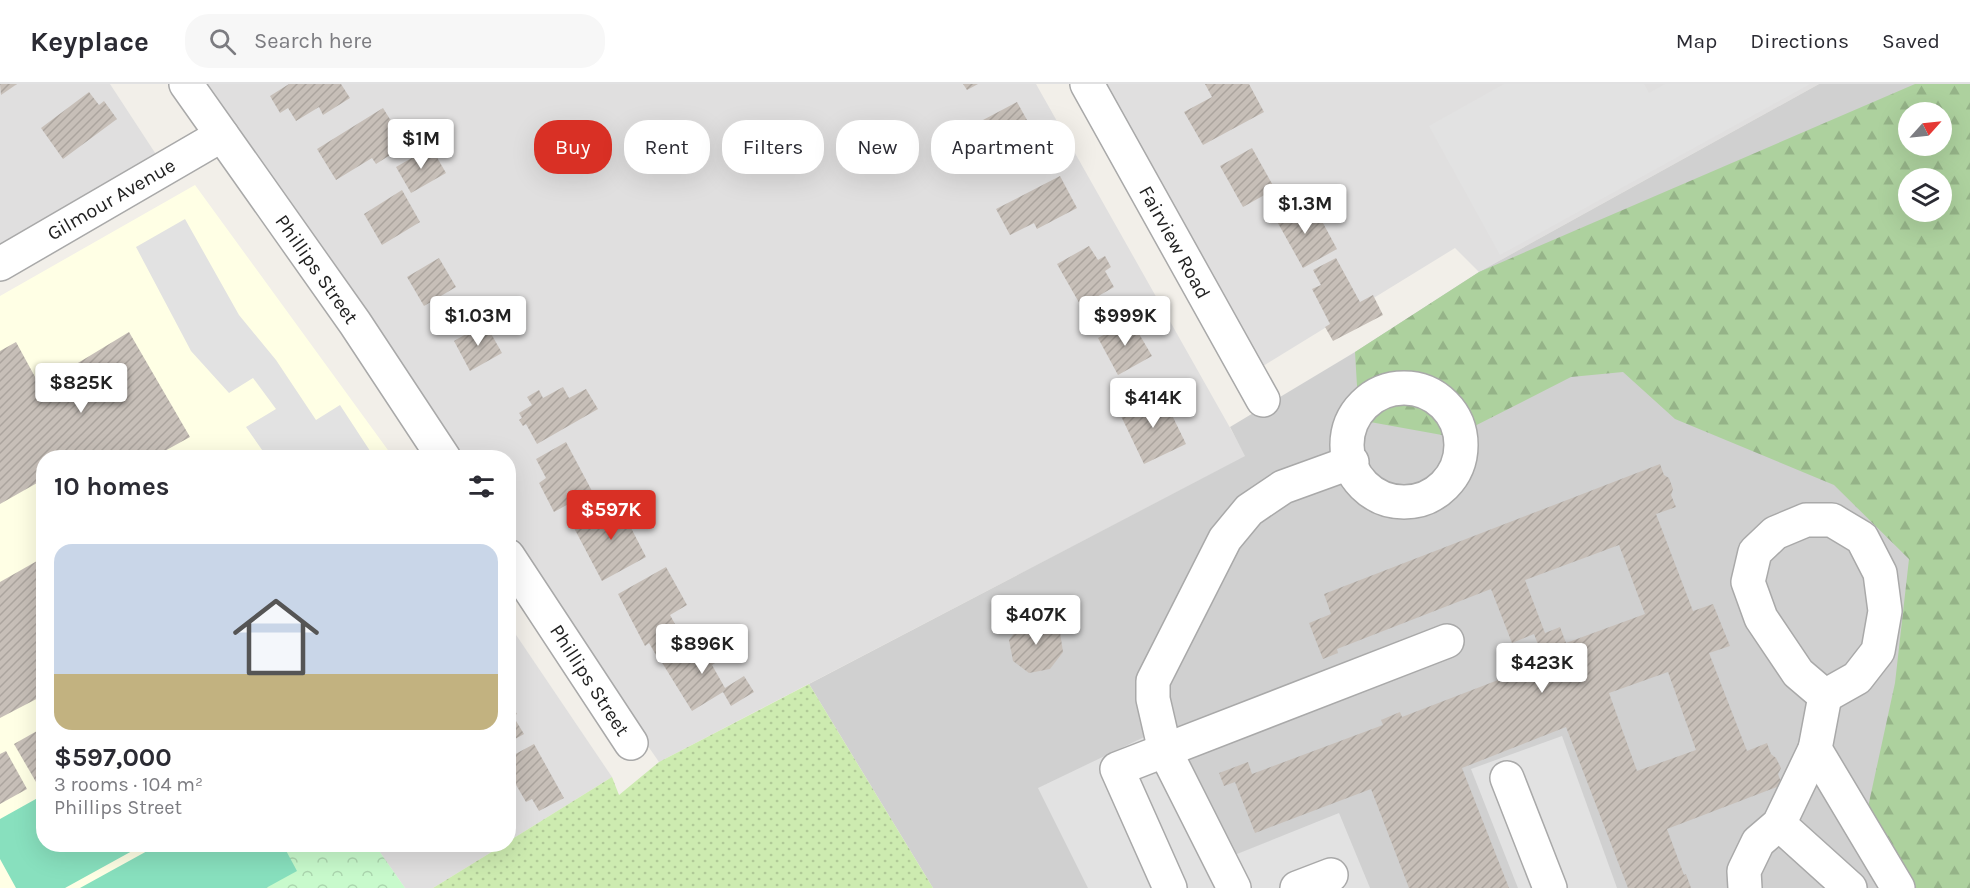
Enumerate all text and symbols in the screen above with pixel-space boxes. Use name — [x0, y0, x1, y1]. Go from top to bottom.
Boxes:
search box — [185, 14, 605, 68]
text: Keyplace — [30, 25, 149, 58]
icon: search — [206, 25, 239, 58]
text: Search here — [254, 28, 372, 54]
text: Map — [1676, 29, 1717, 53]
text: Directions — [1750, 29, 1849, 53]
text: Saved — [1882, 29, 1940, 53]
north arrow — [1898, 102, 1952, 156]
map controls — [1898, 102, 1952, 222]
pin: $1M — [392, 119, 450, 170]
chip: Buy — [534, 120, 612, 174]
chip: Rent — [624, 120, 710, 174]
chip: Filters — [722, 120, 824, 174]
chip: New — [836, 120, 919, 174]
chip: Apartment — [931, 120, 1075, 174]
text: $1M — [402, 127, 440, 150]
street label: Gilmour Avenue — [43, 153, 179, 245]
button: layers — [1898, 168, 1952, 222]
street label: Fairview Road — [1134, 182, 1215, 303]
pin: $1.3M — [1263, 184, 1347, 235]
text: $1.3M — [1277, 192, 1333, 215]
street label: Phillips Street — [270, 210, 363, 329]
pin: $1.03M — [429, 296, 527, 347]
pin: $999K — [1083, 296, 1167, 347]
text: $1.03M — [444, 304, 512, 327]
text: $999K — [1093, 304, 1157, 327]
pin: $825K — [39, 363, 123, 414]
text: $825K — [49, 371, 113, 394]
pin: $414K — [1111, 378, 1195, 429]
text: $414K — [1124, 386, 1182, 409]
icon: filters — [465, 470, 498, 503]
text: 10 homes — [54, 471, 169, 502]
pin: $597K — [569, 490, 653, 541]
text: $597K — [581, 498, 641, 521]
icon: home — [222, 583, 330, 691]
pin: $407K — [994, 595, 1078, 646]
text: $407K — [1005, 603, 1067, 626]
street label: Phillips Street — [545, 620, 634, 741]
pin: $896K — [660, 624, 744, 675]
text: $896K — [670, 632, 734, 655]
pin: $423K — [1500, 643, 1584, 694]
text: $423K — [1510, 651, 1574, 674]
text: $597,000 — [54, 742, 172, 773]
text: 3 rooms · 104 m² — [54, 773, 203, 796]
text: Phillips Street — [54, 796, 182, 819]

